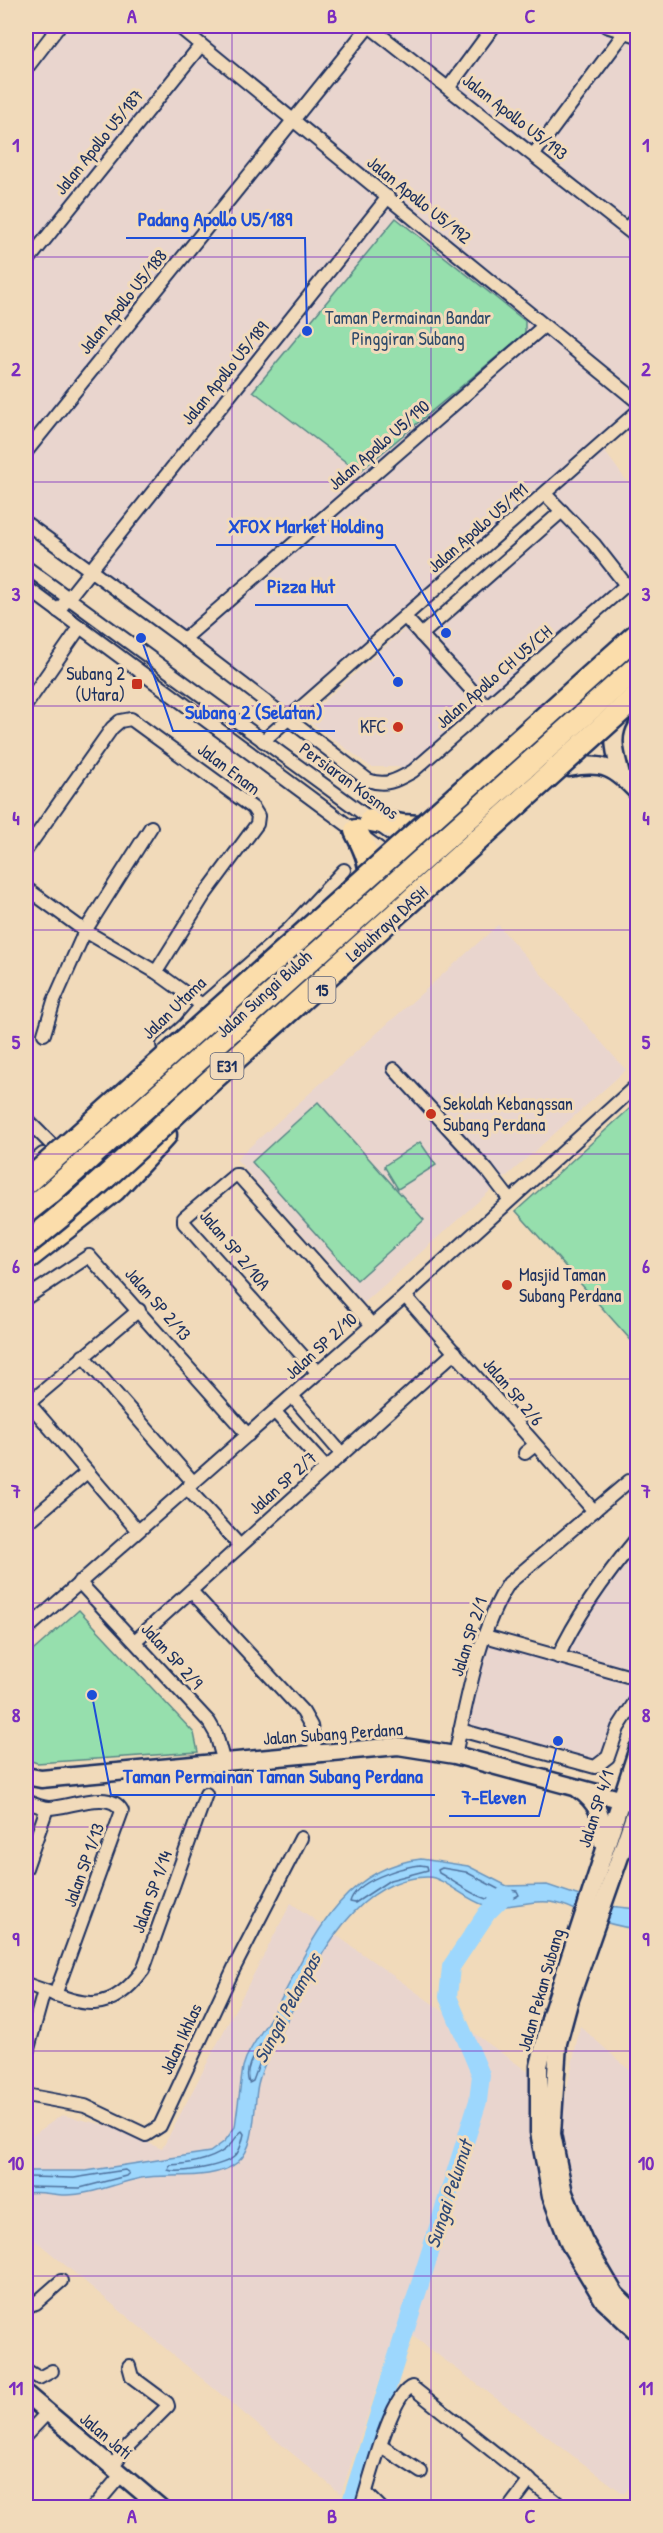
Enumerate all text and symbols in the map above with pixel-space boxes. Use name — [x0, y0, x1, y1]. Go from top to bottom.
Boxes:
text: A — [127, 2, 137, 29]
text: B — [327, 2, 337, 29]
text: C — [525, 2, 536, 29]
street label: Jalan Apollo U5/193 — [458, 68, 573, 166]
street label: Jalan Apollo U5/187 — [48, 84, 149, 200]
text: 1 — [12, 131, 20, 158]
text: 1 — [642, 131, 650, 158]
street label: Jalan Apollo U5/192 — [362, 150, 477, 250]
callout: Padang Apollo U5/189 — [126, 200, 305, 238]
text: Padang Apollo U5/189 — [138, 205, 293, 233]
street label: Jalan Apollo U5/188 — [73, 244, 173, 359]
park label: Taman Permainan Bandar Pinggiran Subang — [325, 305, 491, 351]
street label: Jalan Apollo U5/189 — [175, 315, 274, 430]
text: 2 — [11, 355, 21, 382]
text: 2 — [641, 355, 651, 382]
street label: Jalan Apollo U5/190 — [323, 394, 435, 496]
street label: Jalan Apollo U5/191 — [422, 477, 533, 578]
callout: XFOX Market Holding — [216, 507, 395, 545]
text: XFOX Market Holding — [228, 512, 384, 540]
callout: Pizza Hut — [255, 567, 347, 605]
text: Pizza Hut — [267, 572, 336, 599]
text: 3 — [12, 580, 21, 607]
text: 3 — [642, 580, 651, 607]
street label: Jalan Apollo CH U5/CH — [430, 619, 557, 734]
place label: Subang 2 (Utara) — [66, 661, 126, 707]
marker: Subang 2 (Utara) — [130, 677, 144, 691]
callout: Subang 2 (Selatan) — [173, 693, 335, 731]
text: Subang 2 (Selatan) — [185, 698, 323, 726]
place label: KFC — [360, 714, 386, 739]
marker: KFC — [391, 720, 405, 734]
street label: Persiaran Kosmos — [295, 736, 404, 825]
street label: Jalan Enam — [193, 737, 266, 801]
text: 4 — [12, 804, 20, 831]
text: 4 — [642, 804, 650, 831]
street label: Lebuhraya DASH — [340, 880, 433, 967]
street label: Jalan Sungai Buloh — [210, 944, 317, 1043]
street label: Jalan Utama — [136, 971, 211, 1045]
road number: 15 — [308, 977, 336, 1003]
text: 5 — [12, 1028, 21, 1055]
text: 5 — [642, 1028, 651, 1055]
road number: E31 — [210, 1053, 244, 1079]
place label: Sekolah Kebangssan Subang Perdana — [443, 1091, 573, 1137]
marker: Sekolah Kebangssan Subang Perdana — [424, 1107, 438, 1121]
street label: Jalan SP 2/10A — [194, 1204, 277, 1296]
text: 6 — [12, 1252, 20, 1279]
text: 6 — [642, 1252, 650, 1279]
street label: Jalan SP 2/13 — [120, 1262, 197, 1346]
place label: Masjid Taman Subang Perdana — [519, 1262, 621, 1308]
marker: Masjid Taman Subang Perdana — [500, 1278, 514, 1292]
street label: Jalan SP 2/10 — [279, 1306, 362, 1385]
street label: Jalan SP 2/6 — [477, 1352, 549, 1431]
street label: Jalan SP 2/7 — [243, 1445, 322, 1520]
text: 7 — [10, 1477, 21, 1504]
text: 7 — [640, 1477, 651, 1504]
street label: Jalan SP 2/1 — [444, 1594, 493, 1679]
street label: Jalan SP 2/9 — [136, 1617, 209, 1695]
text: 8 — [12, 1701, 21, 1728]
text: 8 — [642, 1701, 651, 1728]
street label: Jalan Subang Perdana — [262, 1716, 404, 1751]
callout: Taman Permainan Taman Subang Perdana — [111, 1757, 435, 1795]
text: Taman Permainan Taman Subang Perdana — [122, 1762, 423, 1790]
street label: Jalan SP 4/1 — [571, 1767, 620, 1851]
callout: 7-Eleven — [449, 1778, 539, 1816]
text: 7-Eleven — [460, 1783, 527, 1810]
street label: Jalan SP 1/13 — [57, 1819, 110, 1910]
street label: Jalan SP 1/14 — [125, 1847, 178, 1937]
text: 9 — [12, 1925, 20, 1952]
text: 9 — [642, 1925, 650, 1952]
street label: Jalan Pekan Subang — [511, 1926, 570, 2054]
water label: Sungai Pelampas — [246, 1946, 329, 2068]
street label: Jalan Ikhlas — [153, 1999, 208, 2078]
water label: Sungai Pelumut — [418, 2134, 480, 2251]
text: 10 — [8, 2149, 24, 2176]
text: 10 — [638, 2149, 654, 2176]
text: 11 — [9, 2374, 23, 2401]
text: 11 — [639, 2374, 653, 2401]
street label: Jalan Jati — [75, 2406, 138, 2465]
text: A — [127, 2502, 137, 2529]
text: B — [327, 2502, 337, 2529]
text: C — [525, 2502, 536, 2529]

